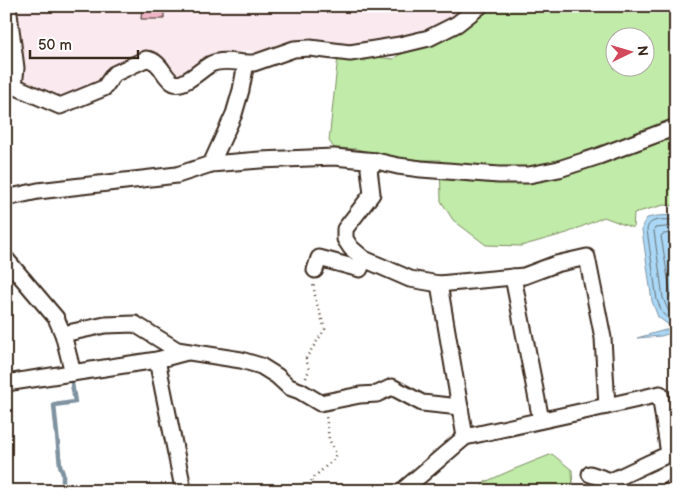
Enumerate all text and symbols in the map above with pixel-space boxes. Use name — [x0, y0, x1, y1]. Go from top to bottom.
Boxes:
scale bar — [30, 28, 138, 60]
north arrow — [604, 28, 654, 78]
text: 50 m — [38, 36, 72, 55]
text: N — [634, 45, 651, 57]

